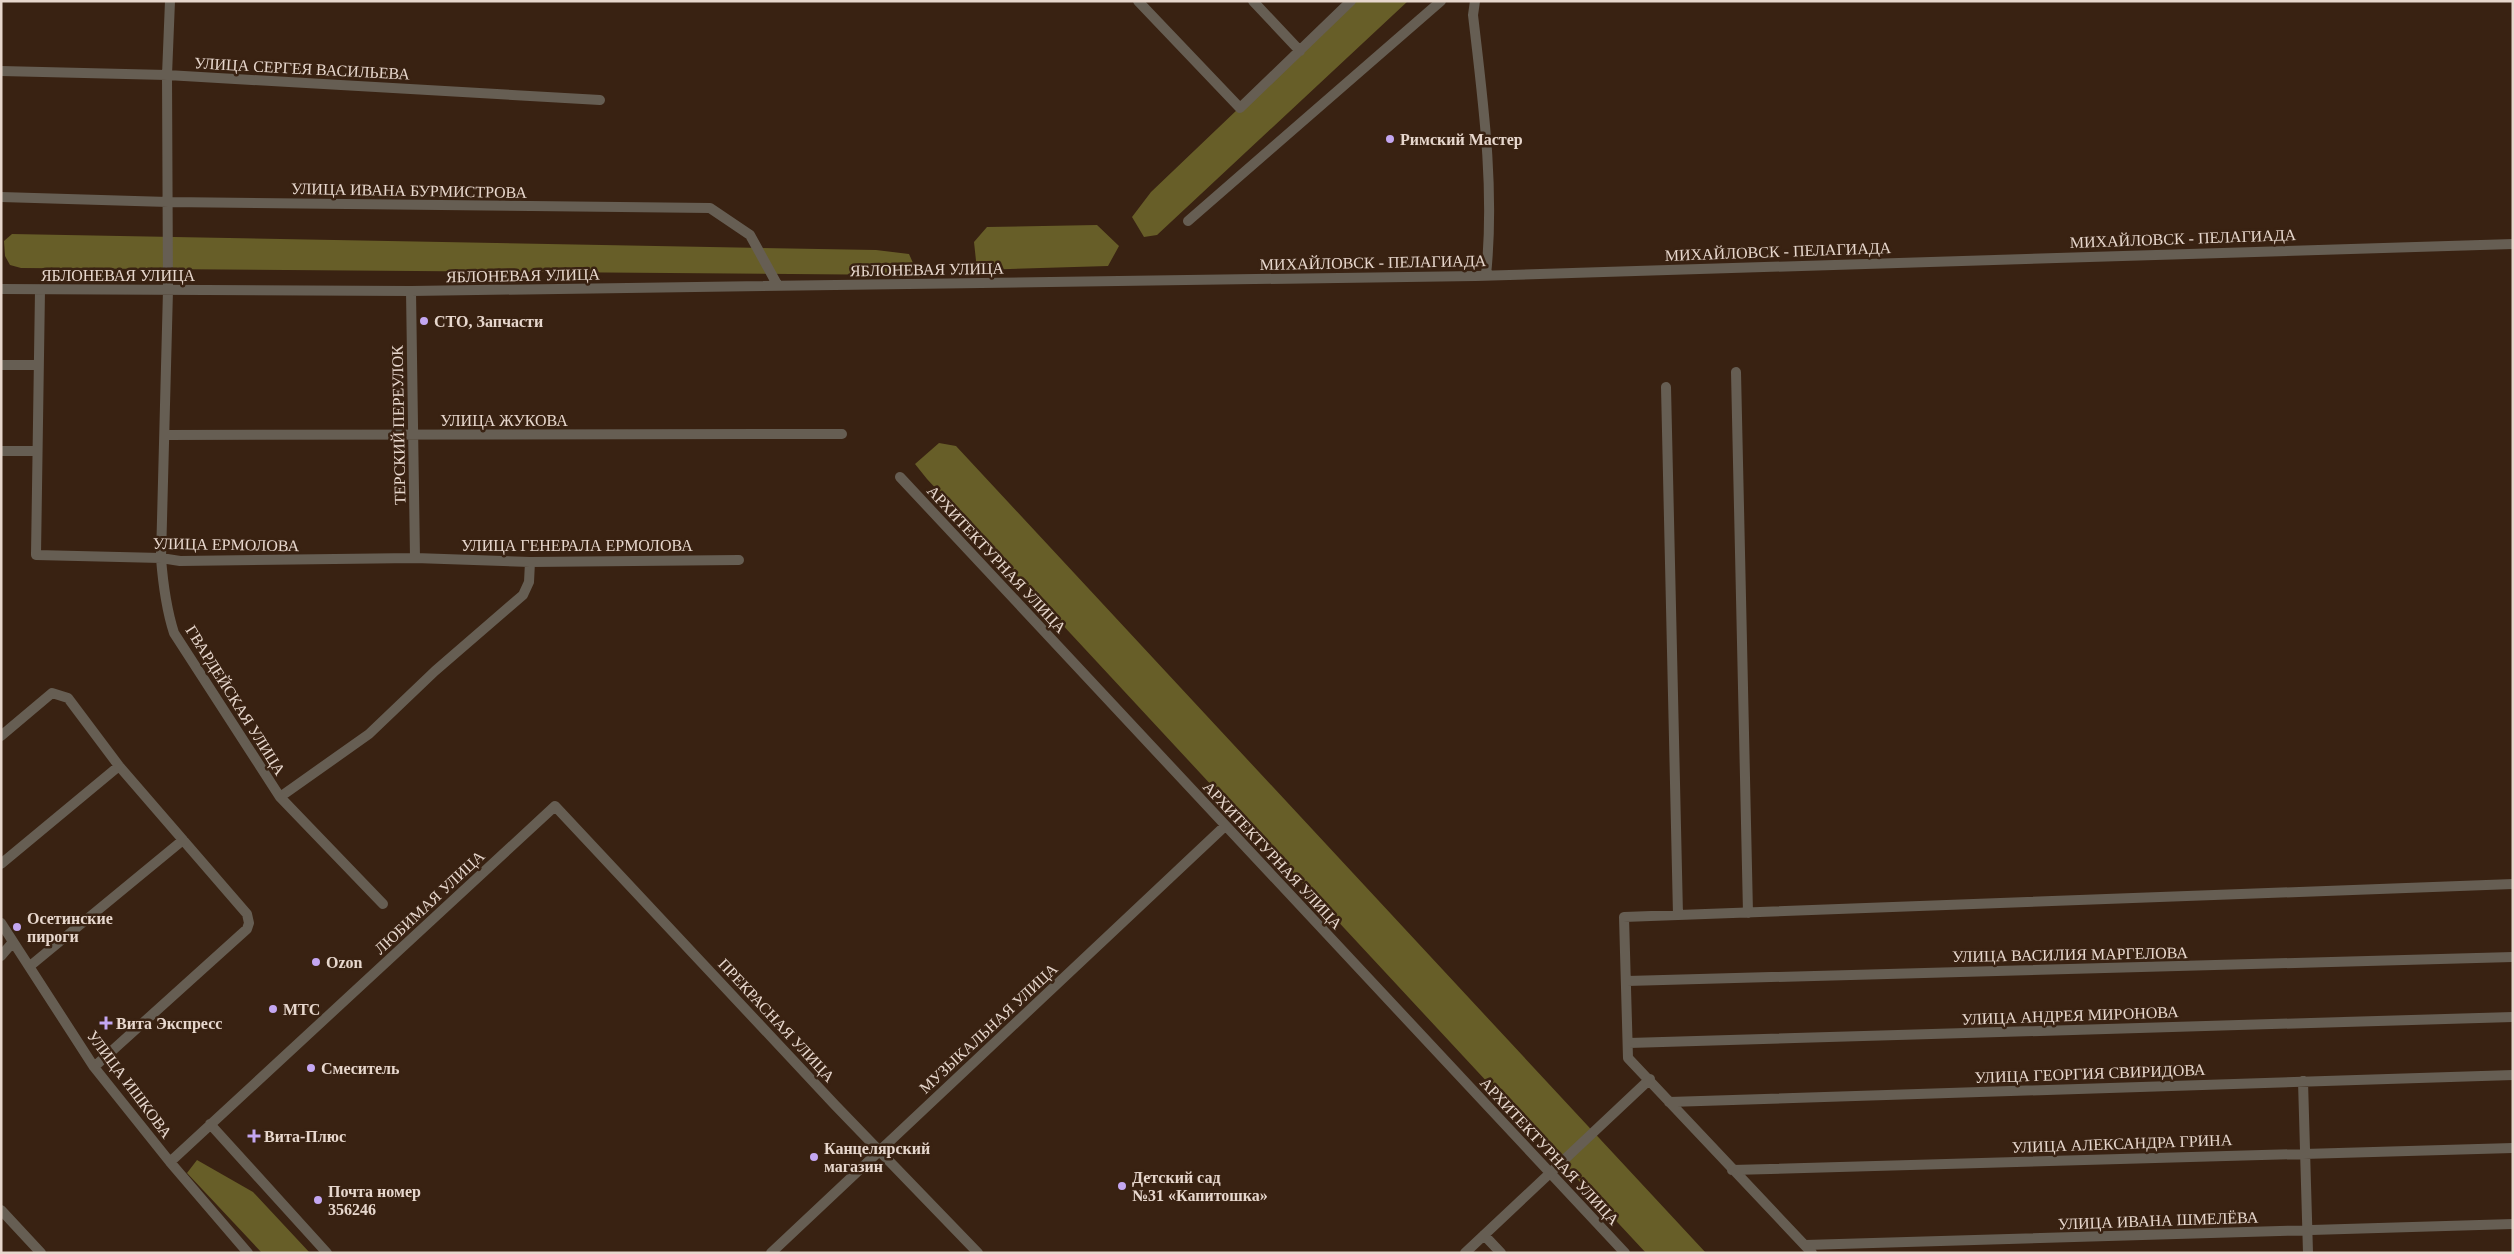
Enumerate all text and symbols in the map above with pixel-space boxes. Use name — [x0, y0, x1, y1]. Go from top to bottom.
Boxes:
street label: УЛИЦА СЕРГЕЯ ВАСИЛЬЕВА — [194, 54, 411, 84]
place label: Римский Мастер — [1400, 131, 1523, 149]
marker: Римский Мастер — [1384, 133, 1396, 145]
street label: УЛИЦА ИВАНА БУРМИСТРОВА — [291, 180, 527, 202]
street label: МИХАЙЛОВСК - ПЕЛАГИАДА — [2069, 225, 2297, 252]
street label: МИХАЙЛОВСК - ПЕЛАГИАДА — [1664, 238, 1892, 265]
street label: МИХАЙЛОВСК - ПЕЛАГИАДА — [1260, 251, 1487, 274]
street label: ЯБЛОНЕВАЯ УЛИЦА — [850, 260, 1005, 280]
street label: ЯБЛОНЕВАЯ УЛИЦА — [446, 266, 601, 286]
street label: ЯБЛОНЕВАЯ УЛИЦА — [41, 267, 196, 285]
place label: СТО, Запчасти — [434, 313, 543, 330]
marker: СТО, Запчасти — [418, 315, 430, 327]
street label: ТЕРСКИЙ ПЕРЕУЛОК — [388, 345, 408, 505]
street label: УЛИЦА ЖУКОВА — [440, 412, 568, 430]
street label: АРХИТЕКТУРНАЯ УЛИЦА — [923, 482, 1070, 638]
street label: УЛИЦА ЕРМОЛОВА — [153, 535, 300, 555]
street label: УЛИЦА ГЕНЕРАЛА ЕРМОЛОВА — [461, 537, 693, 555]
street label: ГВАРДЕЙСКАЯ УЛИЦА — [182, 622, 290, 779]
street label: АРХИТЕКТУРНАЯ УЛИЦА — [1199, 778, 1346, 934]
street label: ЛЮБИМАЯ УЛИЦА — [371, 847, 489, 958]
place label: Осетинские пироги — [27, 910, 113, 946]
marker: Осетинские пироги — [11, 921, 23, 933]
street label: УЛИЦА ВАСИЛИЯ МАРГЕЛОВА — [1952, 944, 2189, 966]
place label: Ozon — [326, 954, 363, 971]
street label: ПРЕКРАСНАЯ УЛИЦА — [714, 955, 838, 1086]
marker: Ozon — [310, 956, 322, 968]
street label: МУЗЫКАЛЬНАЯ УЛИЦА — [916, 960, 1062, 1098]
place label: МТС — [283, 1001, 320, 1018]
marker: МТС — [267, 1003, 279, 1015]
street label: УЛИЦА АНДРЕЯ МИРОНОВА — [1961, 1003, 2179, 1029]
place label: Вита Экспресс — [116, 1015, 222, 1033]
marker: Вита Экспресс — [100, 1017, 112, 1029]
street label: УЛИЦА ИШКОВА — [83, 1027, 176, 1142]
place label: Смеситель — [321, 1060, 400, 1077]
street label: УЛИЦА ГЕОРГИЯ СВИРИДОВА — [1974, 1061, 2206, 1087]
marker: Смеситель — [305, 1062, 317, 1074]
street label: АРХИТЕКТУРНАЯ УЛИЦА — [1476, 1074, 1623, 1230]
place label: Вита-Плюс — [264, 1128, 346, 1145]
marker: Вита-Плюс — [248, 1130, 260, 1142]
street label: УЛИЦА АЛЕКСАНДРА ГРИНА — [2011, 1131, 2233, 1157]
place label: Канцелярский магазин — [824, 1140, 930, 1175]
marker: Канцелярский магазин — [808, 1151, 820, 1163]
place label: Детский сад №31 «Капитошка» — [1132, 1169, 1268, 1204]
marker: Детский сад №31 «Капитошка» — [1116, 1180, 1128, 1192]
place label: Почта номер 356246 — [328, 1183, 421, 1218]
marker: Почта номер 356246 — [312, 1194, 324, 1206]
street label: УЛИЦА ИВАНА ШМЕЛЁВА — [2057, 1208, 2259, 1233]

